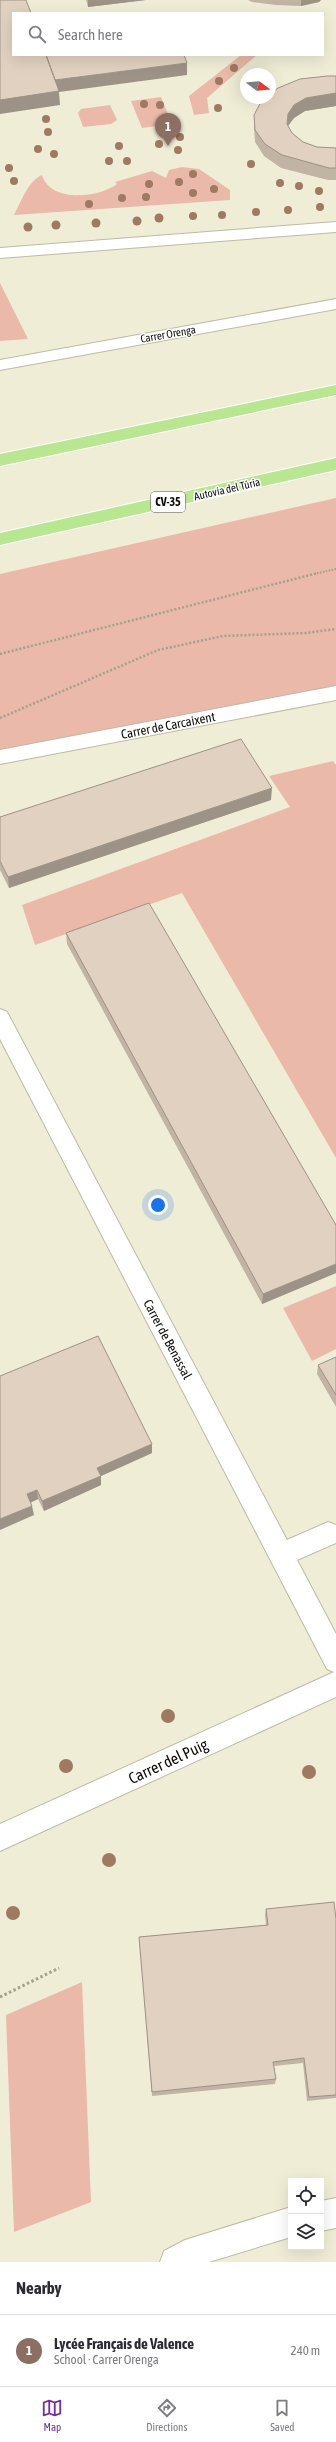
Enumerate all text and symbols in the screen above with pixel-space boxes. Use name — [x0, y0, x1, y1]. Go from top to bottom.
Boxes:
search box — [12, 12, 324, 56]
icon: search — [26, 23, 48, 45]
text: Search here — [58, 26, 123, 43]
north arrow — [240, 68, 276, 104]
pin: 1 — [155, 113, 181, 146]
street label: Carrer Orenga — [139, 323, 197, 345]
street label: Autovia del Túria — [193, 476, 261, 502]
road number: CV-35 — [151, 492, 185, 512]
street label: Carrer de Carcaixent — [120, 709, 217, 742]
your location — [148, 1195, 168, 1215]
street label: Carrer de Benassal — [140, 1297, 195, 1382]
street label: Carrer del Puig — [125, 1735, 211, 1788]
map controls — [288, 2178, 324, 2250]
button: locate — [288, 2178, 324, 2214]
button: layers — [288, 2214, 324, 2250]
text: Nearby — [16, 2278, 62, 2298]
text: Lycée Français de Valence — [54, 2335, 194, 2352]
text: 1 — [26, 2343, 32, 2358]
text: 240 m — [291, 2343, 320, 2358]
text: School · Carrer Orenga — [54, 2352, 159, 2367]
tab: Map — [41, 2397, 63, 2433]
tab: Directions — [146, 2397, 187, 2433]
tab: Saved — [270, 2397, 295, 2433]

